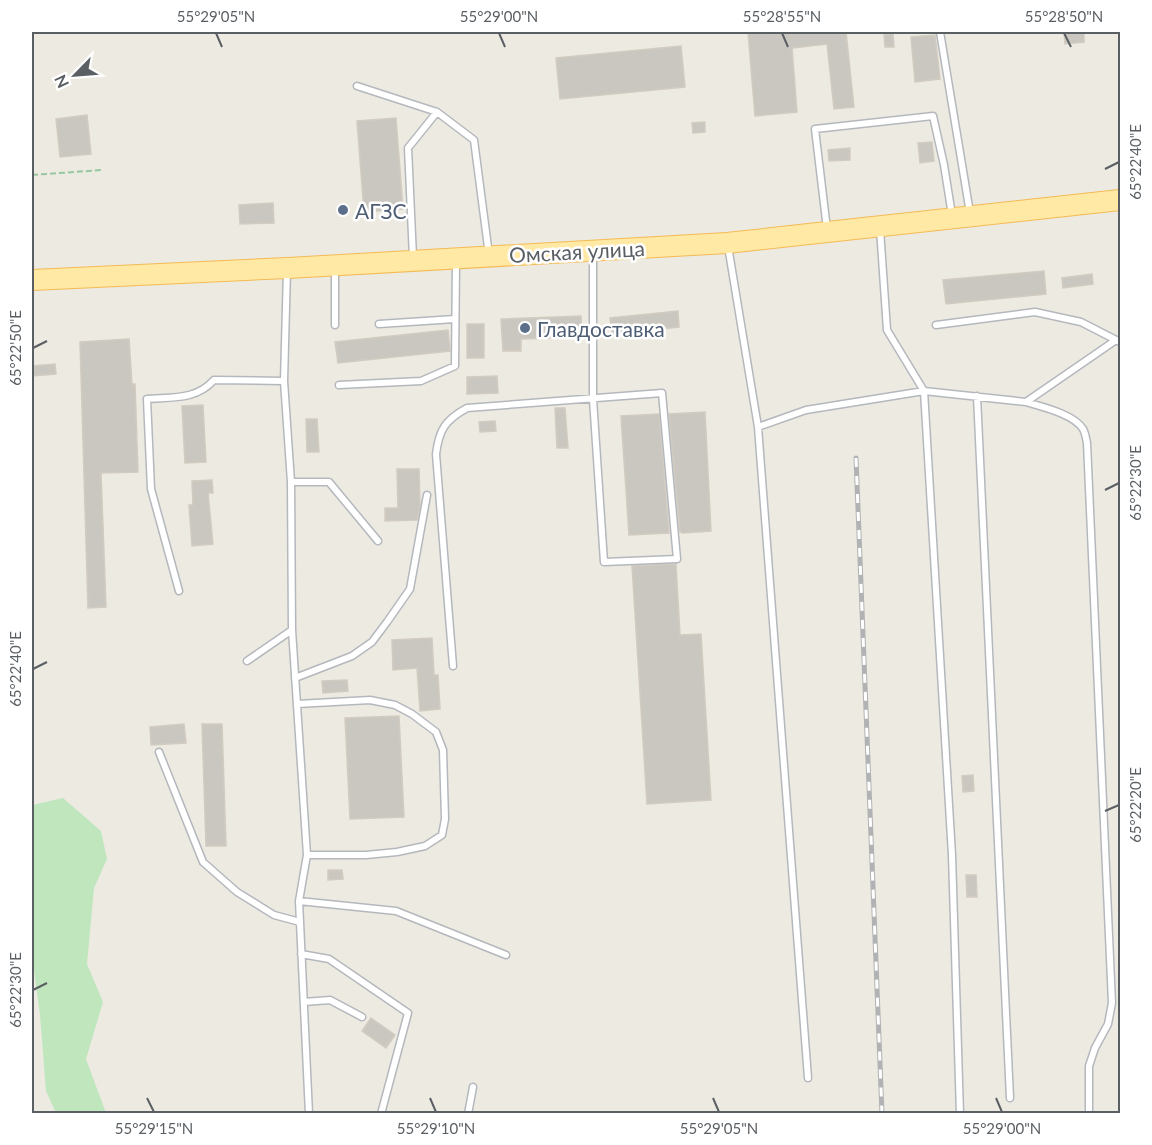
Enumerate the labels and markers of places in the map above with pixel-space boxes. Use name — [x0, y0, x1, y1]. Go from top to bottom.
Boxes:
place label: АГЗС — [355, 198, 407, 223]
marker: АГЗС — [336, 203, 350, 217]
place label: Главдоставка — [537, 316, 665, 341]
marker: Главдоставка — [518, 321, 532, 335]

